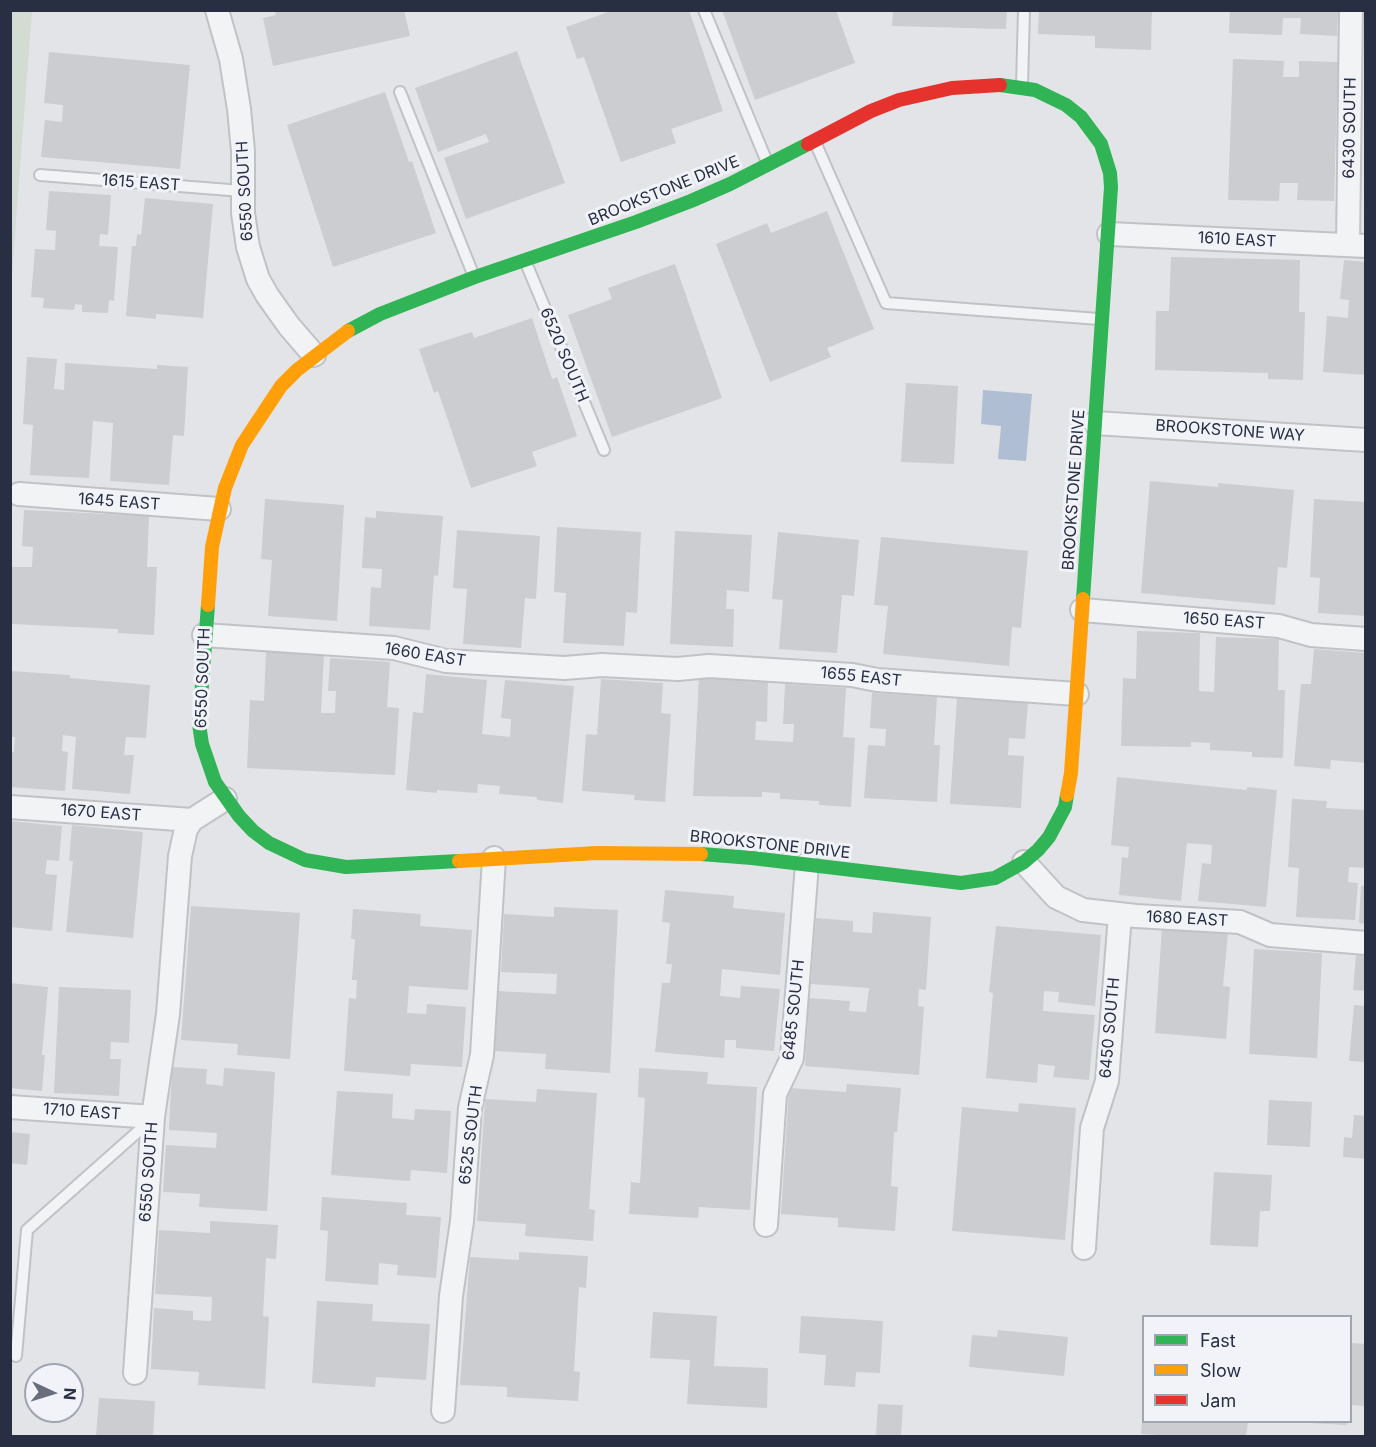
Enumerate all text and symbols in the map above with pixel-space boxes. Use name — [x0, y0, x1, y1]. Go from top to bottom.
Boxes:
street label: 6430 SOUTH — [1340, 77, 1360, 179]
street label: 6550 SOUTH — [233, 140, 257, 242]
street label: BROOKSTONE DRIVE — [586, 152, 742, 230]
street label: 1615 EAST — [101, 171, 181, 195]
street label: 1610 EAST — [1197, 228, 1277, 252]
street label: 6520 SOUTH — [536, 305, 592, 405]
street label: BROOKSTONE DRIVE — [1059, 409, 1089, 571]
street label: BROOKSTONE WAY — [1155, 416, 1305, 446]
street label: 1645 EAST — [77, 490, 161, 514]
street label: 1650 EAST — [1182, 609, 1266, 633]
street label: 6550 SOUTH — [192, 627, 214, 729]
street label: 1660 EAST — [383, 639, 467, 671]
street label: 1655 EAST — [819, 663, 903, 691]
street label: 1670 EAST — [60, 801, 142, 825]
street label: BROOKSTONE DRIVE — [689, 827, 851, 863]
street label: 1680 EAST — [1145, 907, 1229, 931]
street label: 6485 SOUTH — [779, 959, 809, 1061]
street label: 6450 SOUTH — [1096, 977, 1124, 1079]
street label: 6525 SOUTH — [455, 1084, 487, 1186]
street label: 1710 EAST — [42, 1100, 122, 1124]
street label: 6550 SOUTH — [136, 1121, 162, 1223]
legend — [1142, 1315, 1352, 1423]
text: Fast — [1200, 1330, 1236, 1351]
text: Slow — [1200, 1360, 1241, 1381]
north arrow — [24, 1363, 84, 1423]
text: N — [60, 1387, 80, 1401]
text: Jam — [1200, 1390, 1236, 1411]

